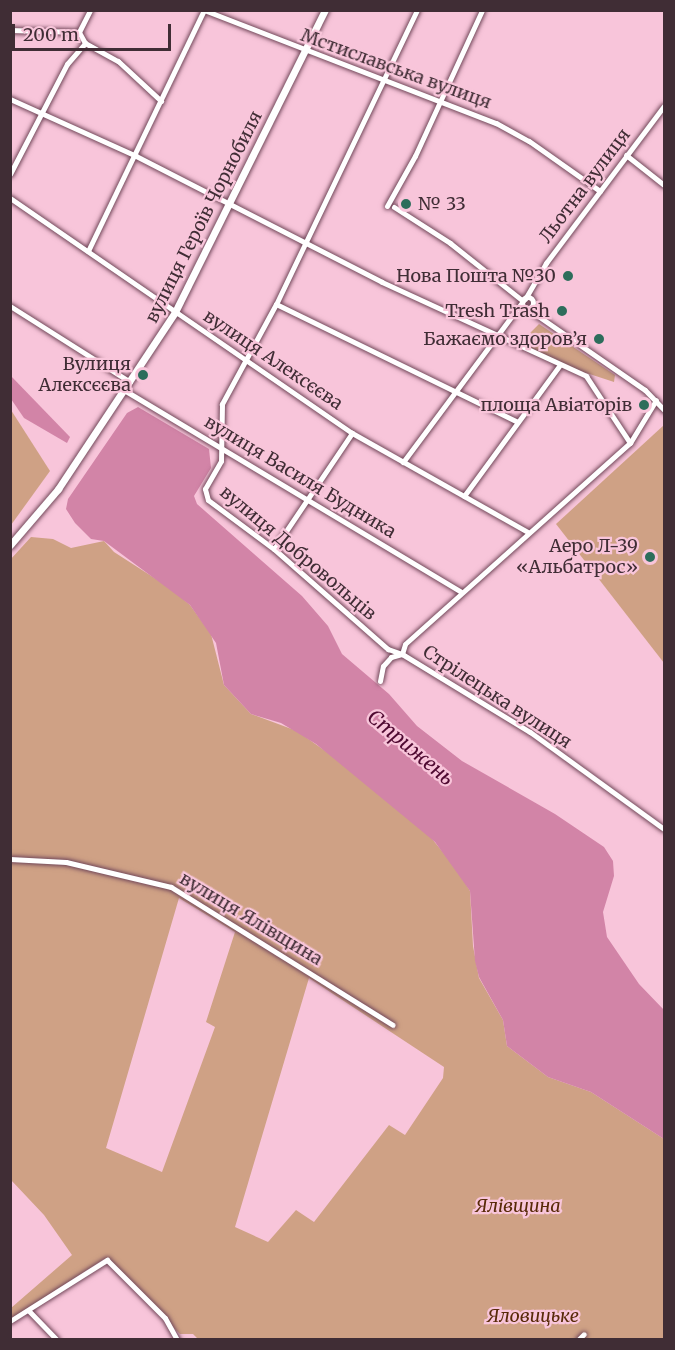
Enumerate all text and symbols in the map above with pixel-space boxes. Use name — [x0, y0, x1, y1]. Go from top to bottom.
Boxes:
scale bar — [15, 12, 174, 50]
text: 200 m — [23, 23, 79, 46]
street label: Мстиславська вулиця — [298, 24, 494, 114]
street label: вулиця Героїв Чорнобиля — [141, 107, 267, 327]
street label: Льотна вулиця — [535, 125, 635, 247]
place label: № 33 — [418, 193, 466, 215]
marker: № 33 — [399, 197, 413, 211]
place label: Нова Пошта №30 — [396, 265, 556, 287]
marker: Нова Пошта №30 — [561, 269, 575, 283]
place label: Tresh Trash — [445, 300, 550, 322]
marker: Tresh Trash — [555, 304, 569, 318]
street label: вулиця Алексєєва — [199, 305, 347, 415]
place label: Бажаємо здоров’я — [423, 328, 587, 350]
marker: Бажаємо здоров’я — [592, 332, 606, 346]
place label: Вулиця Алексєєва — [39, 354, 131, 397]
marker: Вулиця Алексєєва — [136, 368, 150, 382]
place label: площа Авіаторів — [481, 394, 632, 416]
marker: площа Авіаторів — [637, 398, 651, 412]
street label: вулиця Василя Будника — [200, 411, 400, 543]
street label: вулиця Добровольців — [216, 481, 380, 625]
place label: Аеро Л-39 «Альбатрос» — [516, 536, 638, 578]
marker: Аеро Л-39 «Альбатрос» — [643, 550, 657, 564]
street label: Стрілецька вулиця — [419, 641, 575, 753]
water label: Стрижень — [363, 704, 459, 790]
street label: вулиця Ялівщина — [176, 868, 326, 970]
park label: Ялівщина — [475, 1195, 561, 1217]
park label: Яловицьке — [487, 1305, 579, 1327]

